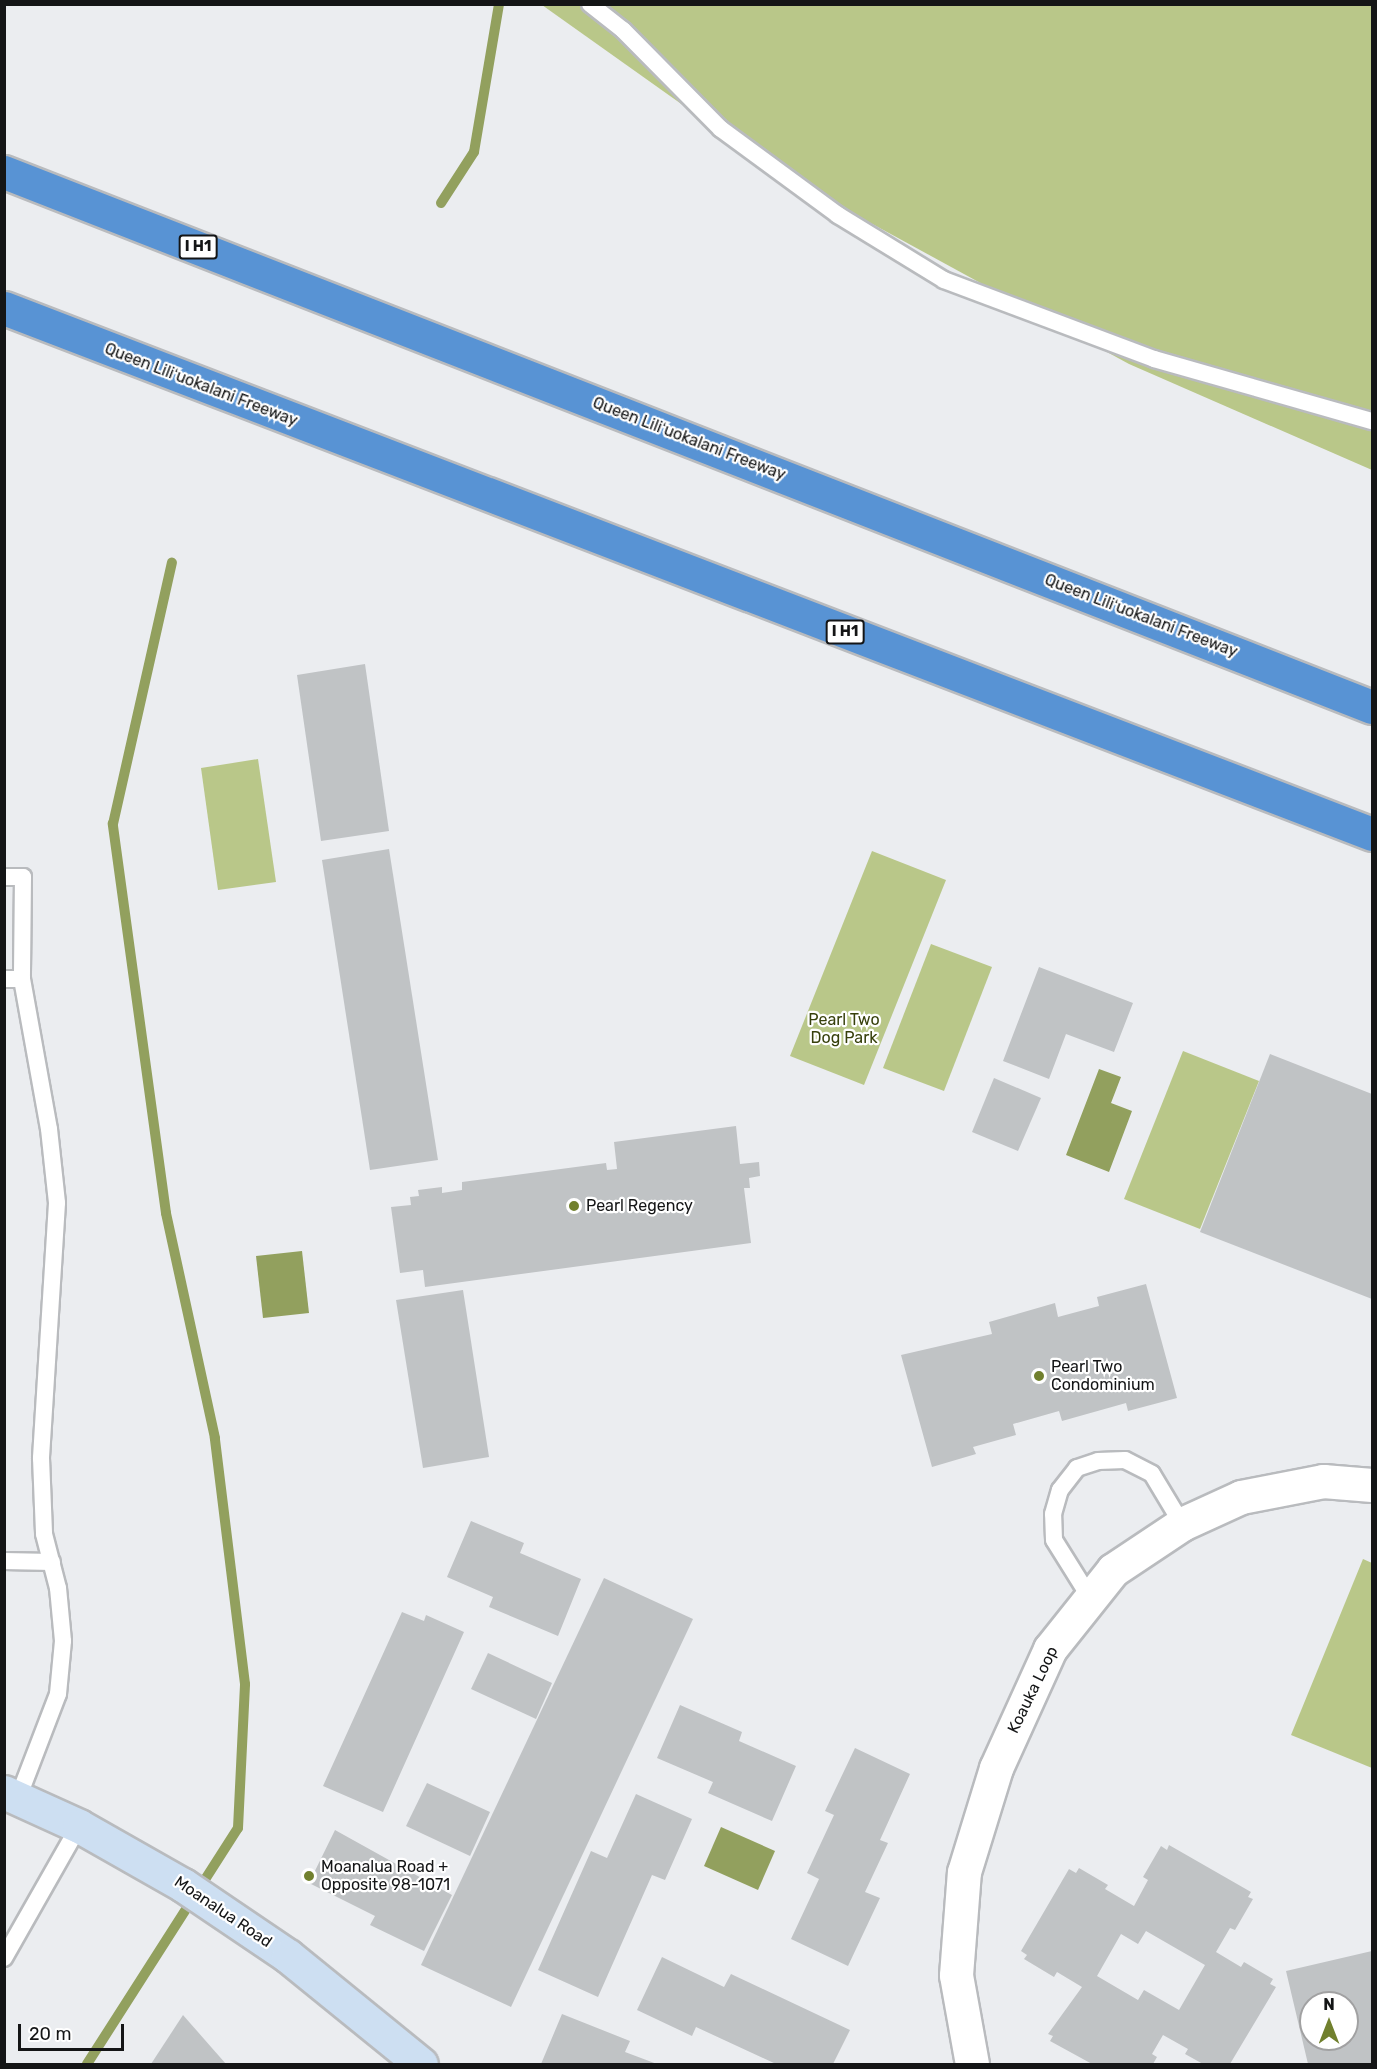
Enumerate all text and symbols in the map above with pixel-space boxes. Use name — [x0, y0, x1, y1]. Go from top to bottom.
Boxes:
road number: I H1 — [178, 235, 218, 259]
street label: Queen Liliʻuokalani Freeway — [102, 339, 300, 431]
street label: Queen Liliʻuokalani Freeway — [590, 393, 788, 485]
street label: Queen Liliʻuokalani Freeway — [1042, 570, 1240, 662]
road number: I H1 — [826, 620, 864, 644]
park label: Pearl Two Dog Park — [808, 1010, 880, 1048]
place label: Pearl Regency — [586, 1196, 693, 1216]
marker: Pearl Regency — [567, 1199, 581, 1213]
place label: Pearl Two Condominium — [1051, 1357, 1155, 1395]
marker: Pearl Two Condominium — [1032, 1369, 1046, 1383]
street label: Koauka Loop — [1004, 1643, 1062, 1737]
place label: Moanalua Road + Opposite 98-1071 — [321, 1857, 450, 1895]
marker: Moanalua Road + Opposite 98-1071 — [302, 1869, 316, 1883]
street label: Moanalua Road — [171, 1872, 275, 1952]
north arrow — [1299, 1991, 1359, 2051]
text: N — [1323, 1995, 1335, 2014]
scale bar — [21, 2012, 128, 2050]
text: 20 m — [29, 2023, 71, 2045]

